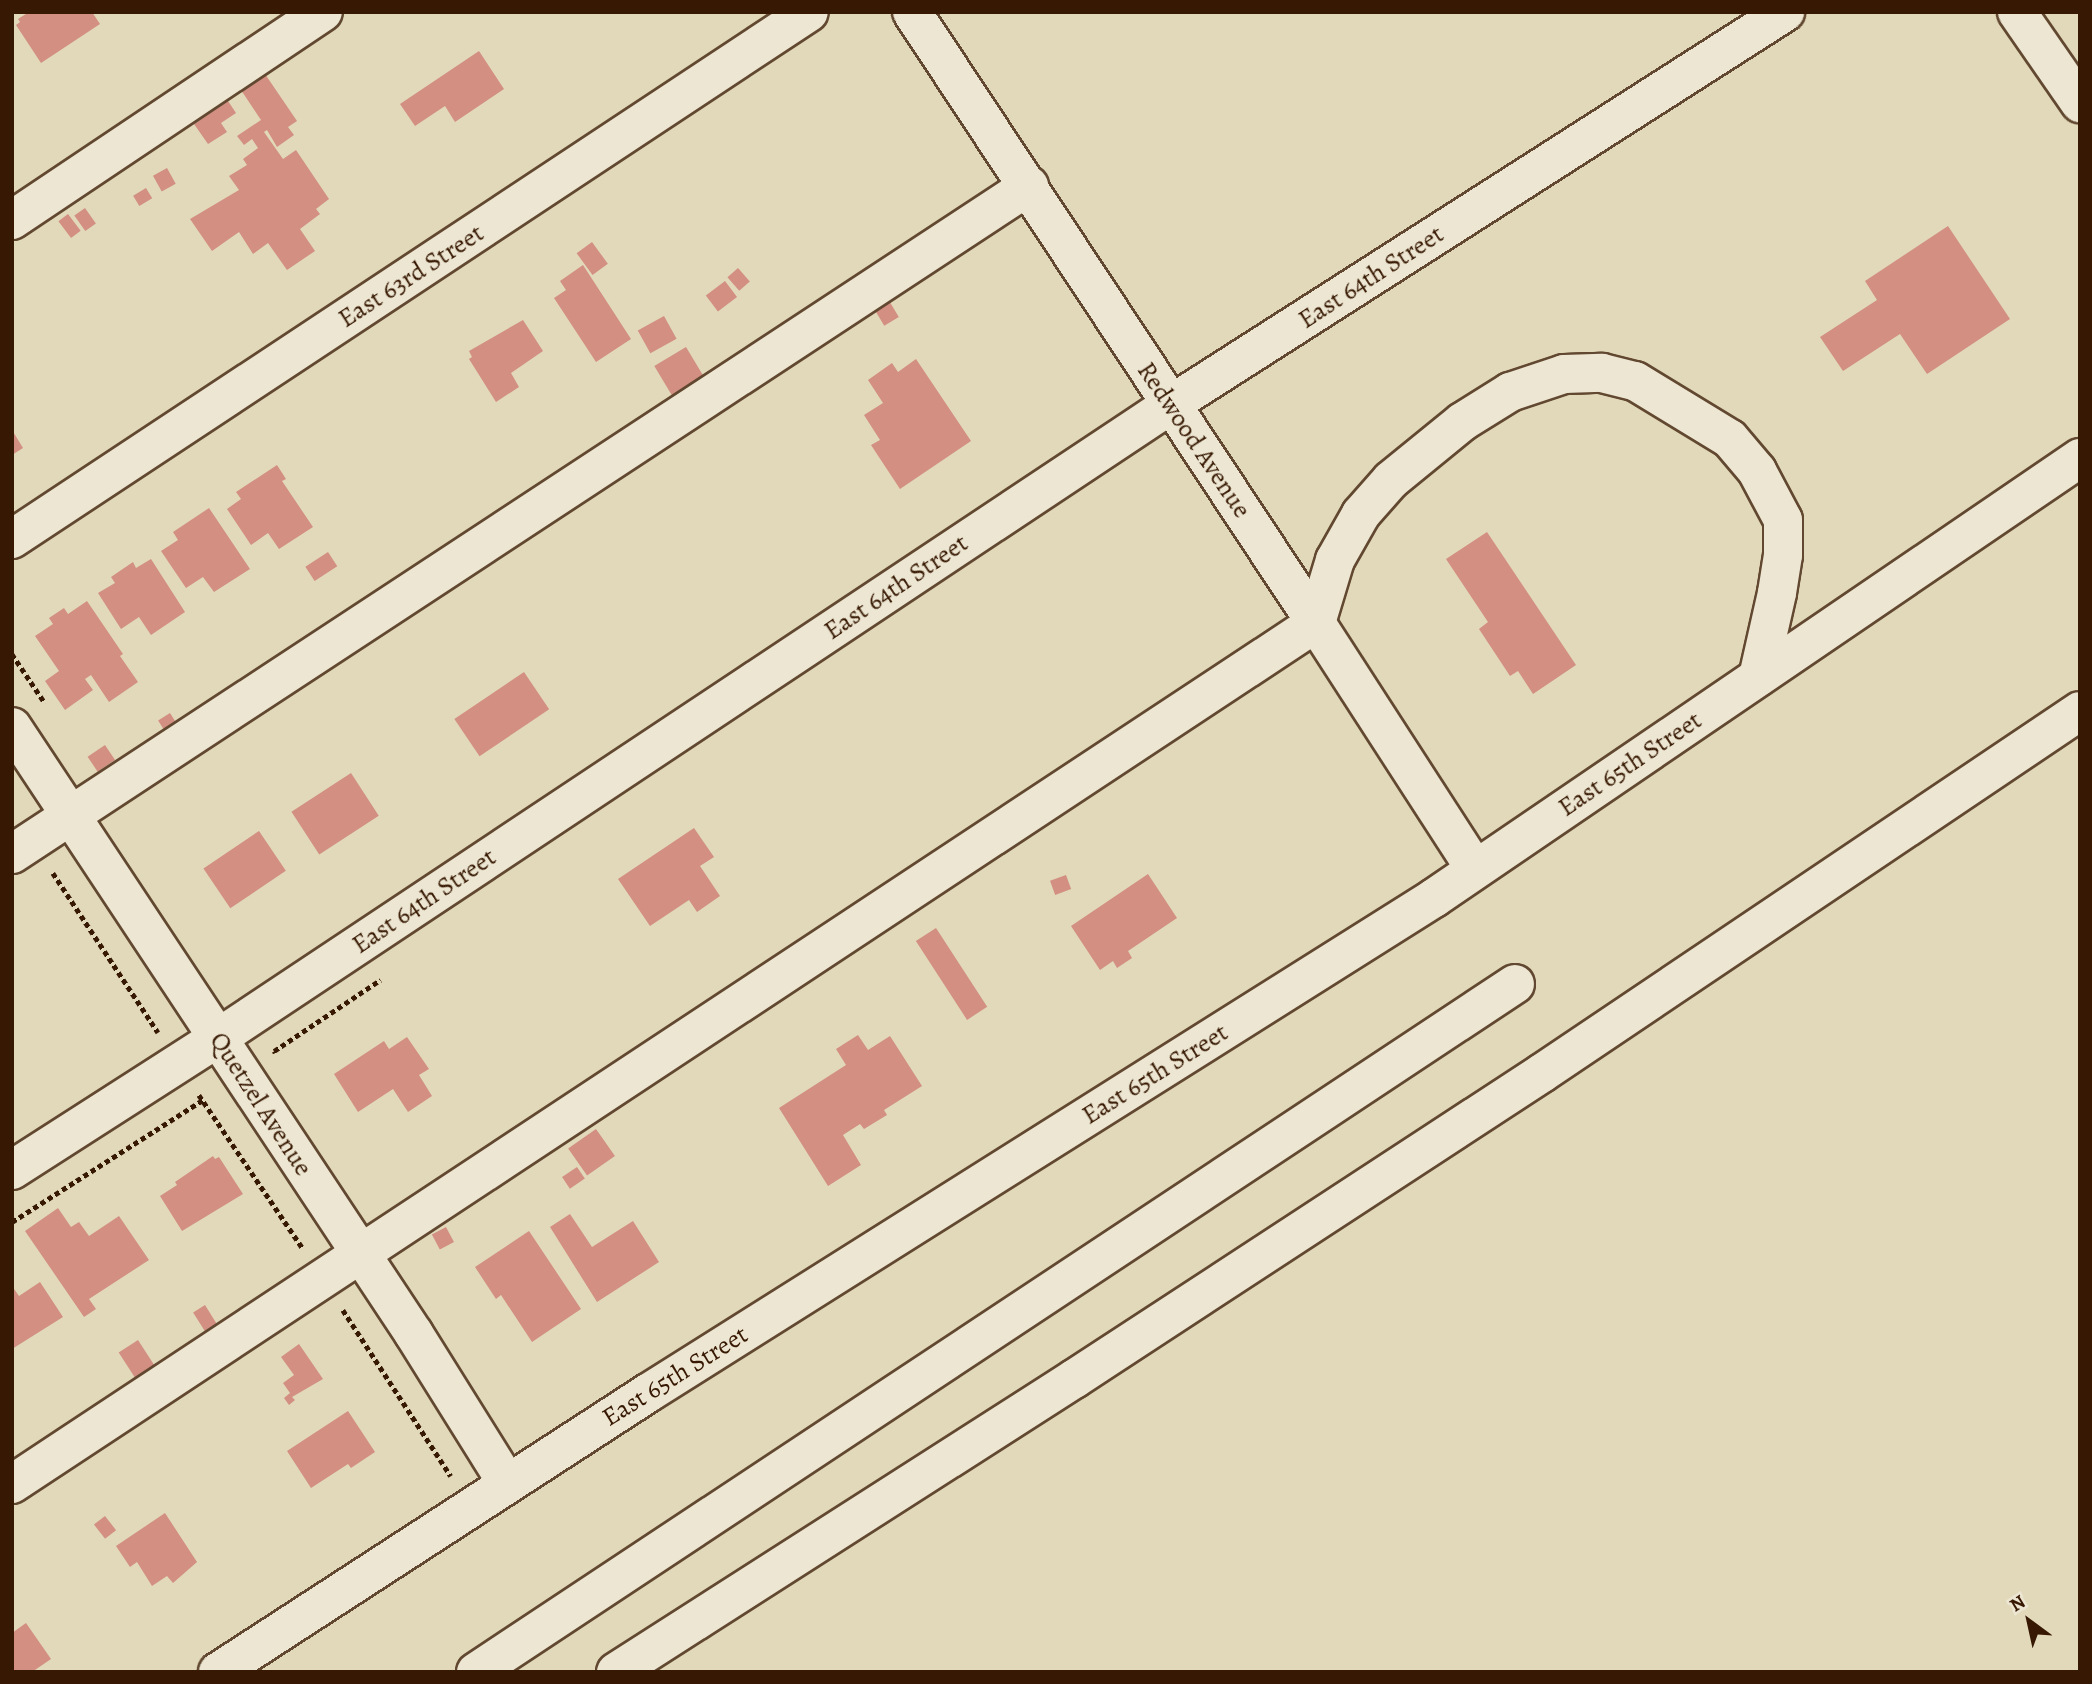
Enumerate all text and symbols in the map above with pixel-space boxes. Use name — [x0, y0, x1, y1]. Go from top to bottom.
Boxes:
street label: East 63rd Street — [333, 218, 489, 334]
street label: East 64th Street — [1293, 219, 1449, 335]
street label: Redwood Avenue — [1130, 356, 1258, 524]
street label: East 64th Street — [818, 528, 974, 646]
street label: East 65th Street — [1553, 705, 1707, 823]
street label: East 64th Street — [346, 842, 502, 960]
street label: East 65th Street — [1076, 1017, 1234, 1131]
street label: Quetzel Avenue — [203, 1026, 319, 1182]
street label: East 65th Street — [596, 1319, 754, 1433]
north arrow — [1994, 1586, 2064, 1656]
text: N — [2005, 1589, 2030, 1618]

